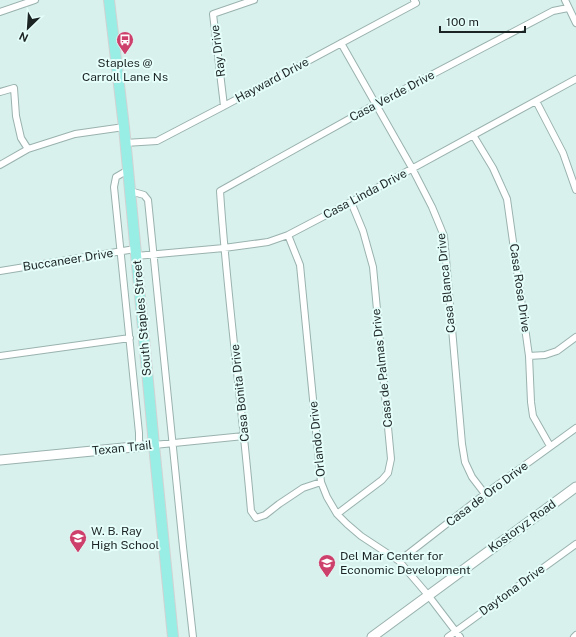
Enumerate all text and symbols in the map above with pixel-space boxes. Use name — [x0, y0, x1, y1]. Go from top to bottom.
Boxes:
north arrow — [8, 8, 48, 48]
scale bar — [440, 8, 525, 34]
text: 100 m — [446, 15, 479, 29]
street label: Ray Drive — [208, 24, 228, 78]
text: N — [17, 30, 30, 44]
bus stop icon: Staples @ Carroll Lane Ns — [115, 30, 135, 55]
street label: Hayward Drive — [233, 55, 311, 105]
place label: Staples @ Carroll Lane Ns — [82, 56, 168, 84]
street label: Casa Verde Drive — [347, 68, 437, 124]
street label: Casa Linda Drive — [321, 166, 409, 222]
street label: Casa Blanca Drive — [434, 232, 458, 334]
street label: Casa Rosa Drive — [507, 243, 533, 333]
street label: Buccaneer Drive — [22, 246, 114, 274]
street label: South Staples Street — [130, 259, 154, 377]
street label: Casa de Palmas Drive — [369, 308, 395, 428]
street label: Casa Bonita Drive — [228, 343, 252, 443]
street label: Orlando Drive — [306, 400, 328, 478]
street label: Texan Trail — [91, 438, 153, 458]
street label: Casa de Oro Drive — [443, 459, 531, 529]
street label: Kostoryz Road — [485, 497, 559, 555]
place label: W. B. Ray High School — [91, 524, 159, 552]
school or university icon: W. B. Ray High School — [68, 528, 88, 553]
place label: Del Mar Center for Economic Development — [340, 549, 471, 577]
school or university icon: Del Mar Center for Economic Development — [317, 553, 337, 578]
street label: Daytona Drive — [476, 561, 548, 618]

